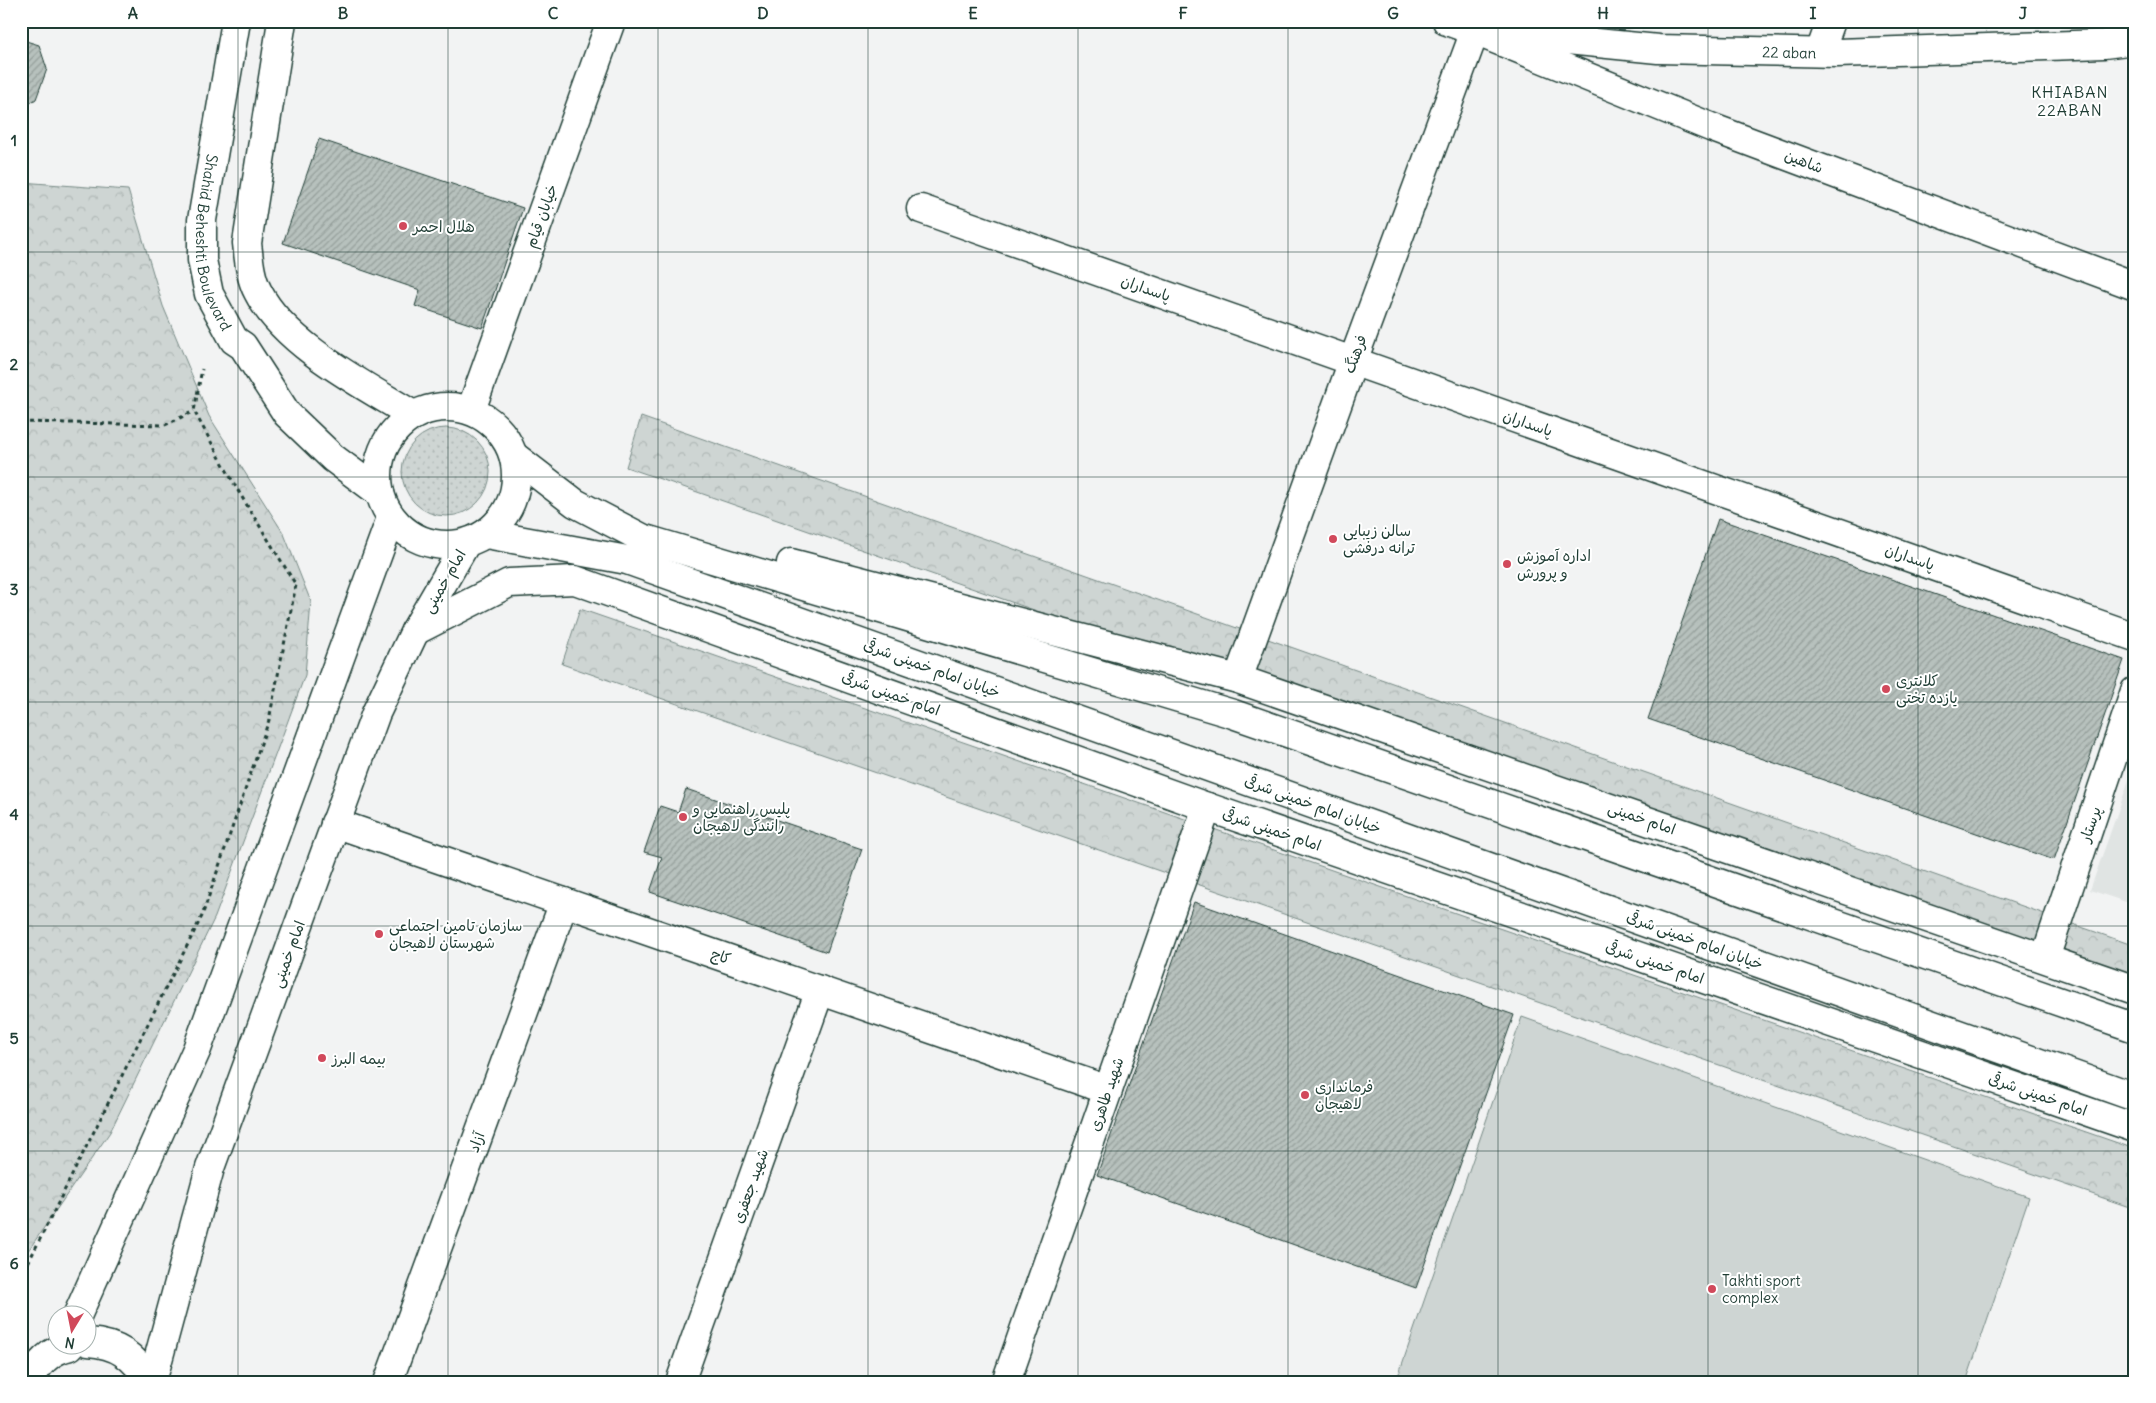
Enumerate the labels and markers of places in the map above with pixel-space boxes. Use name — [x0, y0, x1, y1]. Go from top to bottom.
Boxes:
place label: هلال احمر — [411, 217, 475, 236]
marker: هلال احمر — [397, 220, 409, 232]
place label: سالن زیبایی ترانه درفشی — [1343, 521, 1415, 558]
marker: سالن زیبایی ترانه درفشی — [1327, 533, 1339, 545]
place label: اداره آموزش و پرورش — [1517, 546, 1591, 583]
marker: اداره آموزش و پرورش — [1501, 558, 1513, 570]
place label: کلانتری یازده تختی — [1896, 671, 1958, 708]
marker: کلانتری یازده تختی — [1880, 683, 1892, 695]
place label: پلیس راهنمایی و رانندگی لاهیجان — [692, 799, 790, 836]
marker: پلیس راهنمایی و رانندگی لاهیجان — [677, 811, 689, 823]
place label: سازمان تامین اجتماعی شهرستان لاهیجان — [389, 916, 522, 952]
marker: سازمان تامین اجتماعی شهرستان لاهیجان — [373, 928, 385, 940]
place label: بیمه البرز — [331, 1049, 386, 1068]
marker: بیمه البرز — [316, 1052, 328, 1064]
place label: فرمانداری لاهیجان — [1315, 1077, 1373, 1113]
marker: فرمانداری لاهیجان — [1299, 1089, 1311, 1101]
place label: Takhti sport complex — [1722, 1271, 1801, 1307]
marker: Takhti sport complex — [1706, 1283, 1718, 1295]

